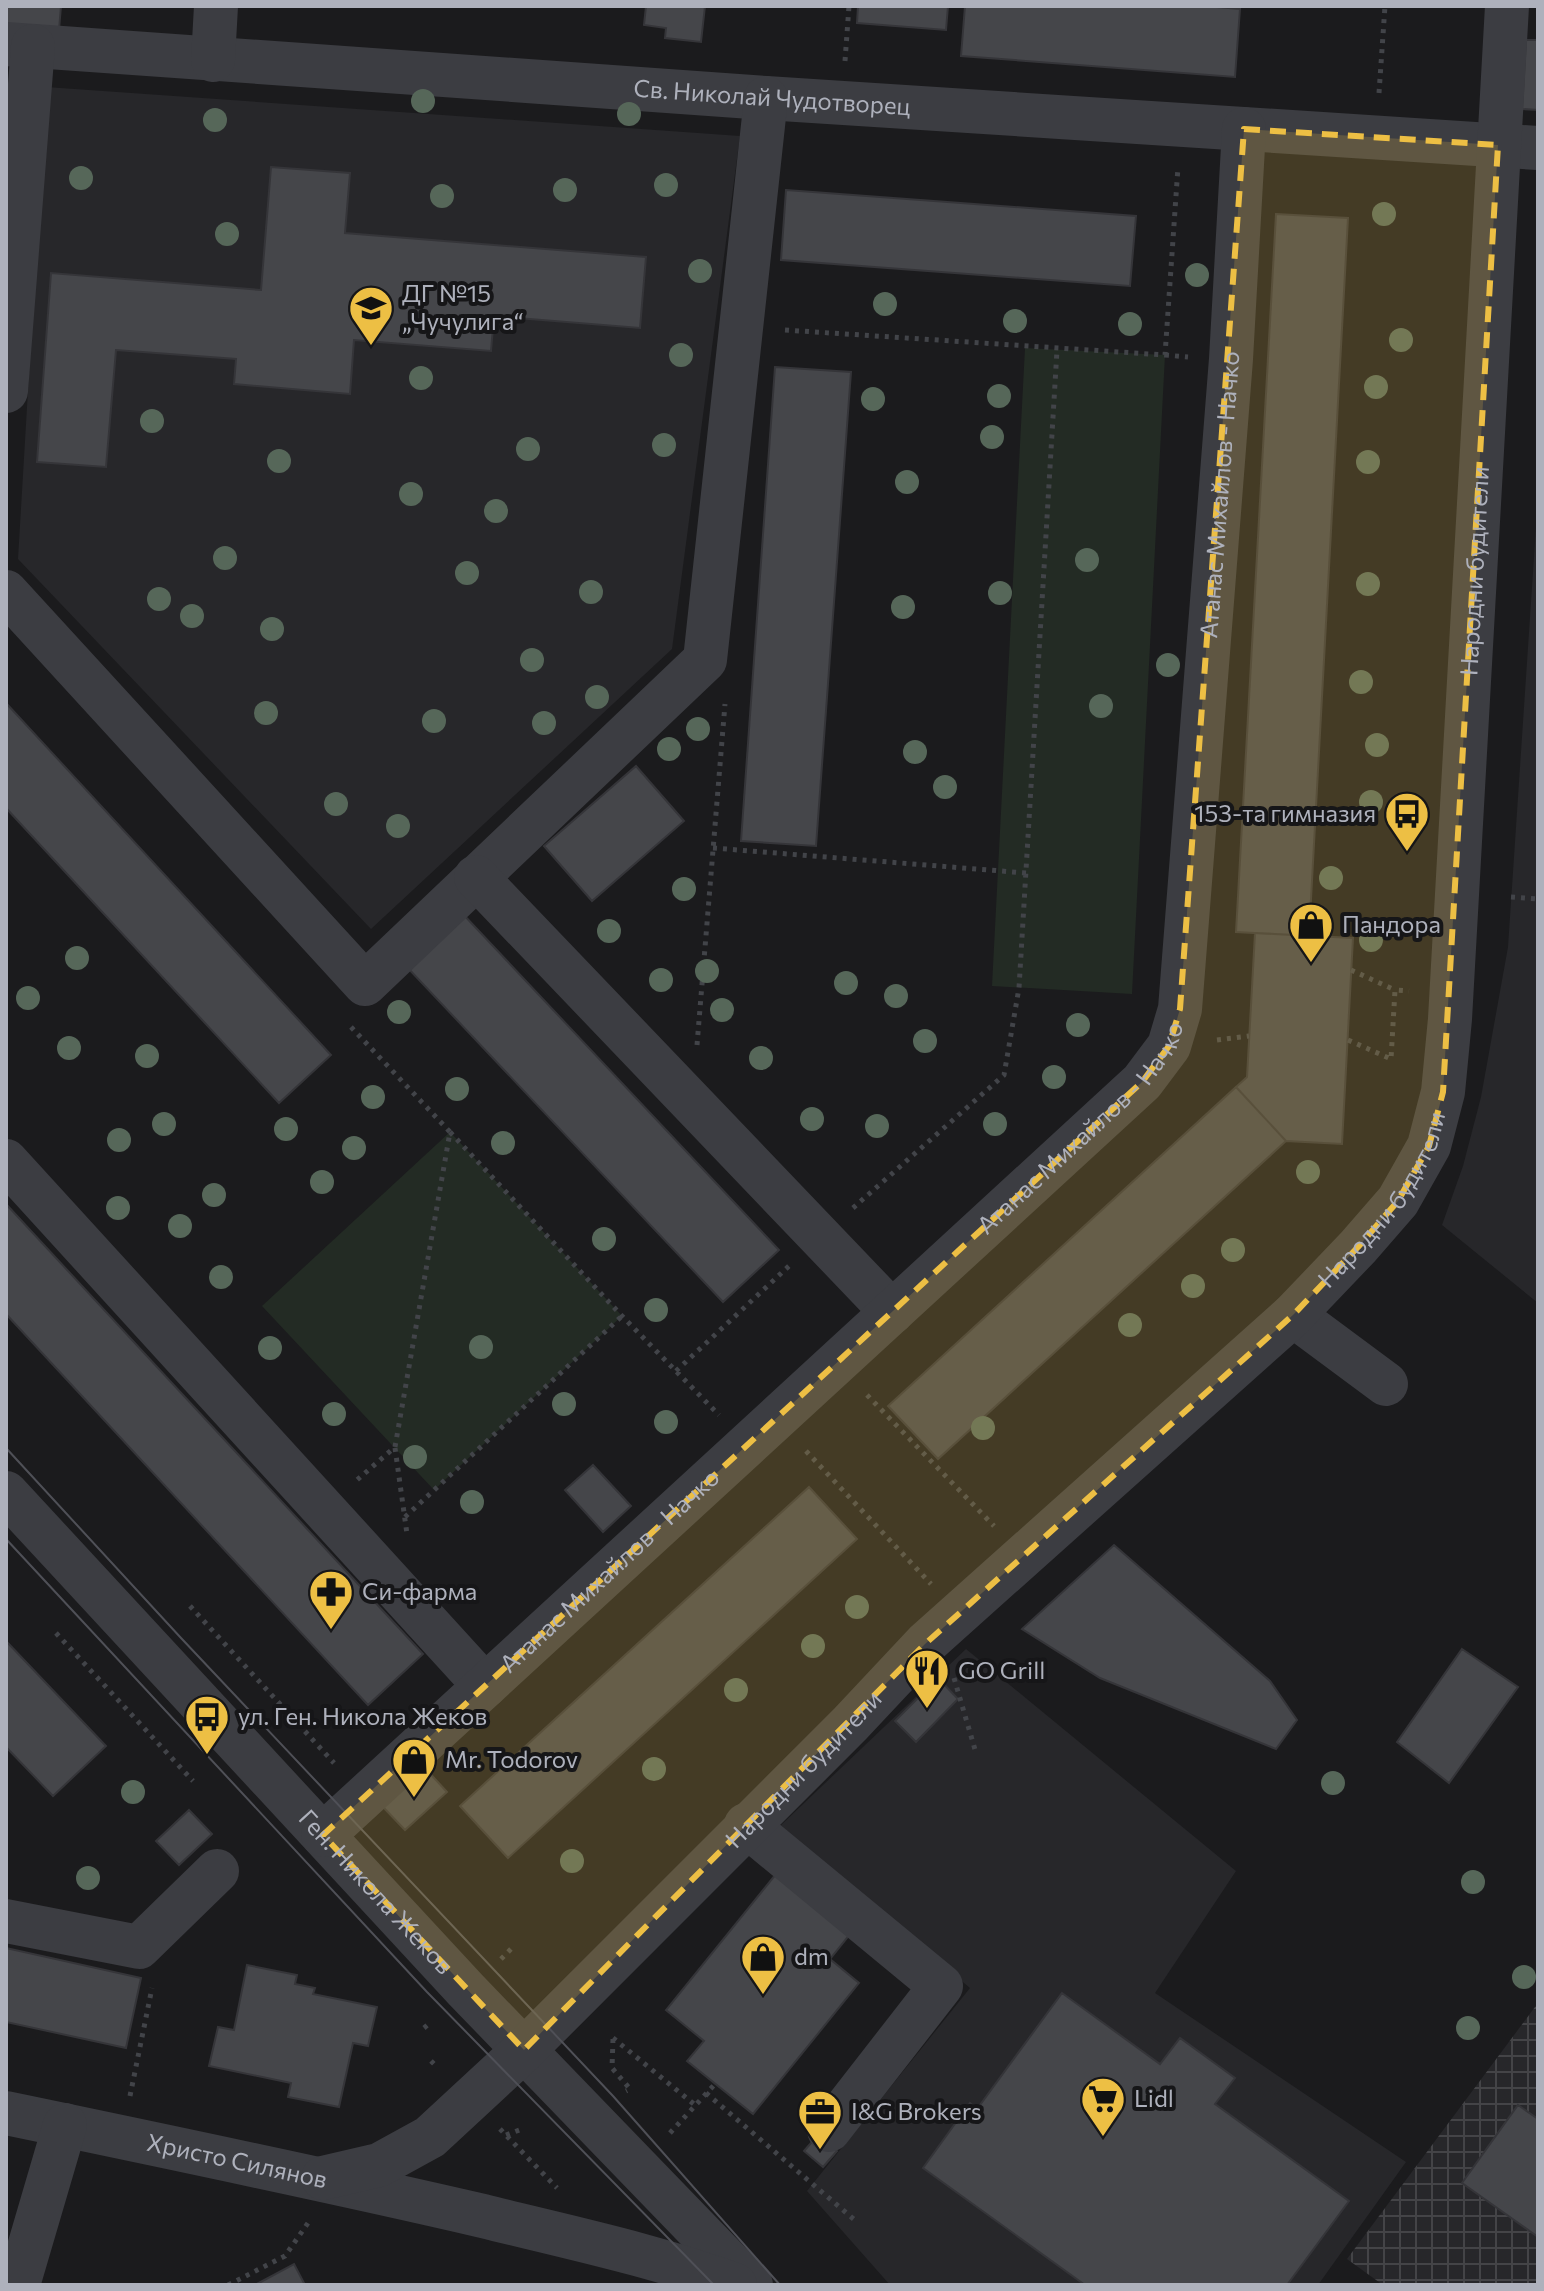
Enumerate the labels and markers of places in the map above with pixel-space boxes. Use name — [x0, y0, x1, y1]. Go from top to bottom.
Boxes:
place label: ДГ №15 „Чучулига“ — [402, 278, 524, 335]
school or university icon: ДГ №15 „Чучулига“ — [347, 284, 395, 347]
bus stop icon: 153-та гимназия — [1383, 790, 1431, 853]
place label: 153-та гимназия — [1194, 798, 1376, 827]
shop icon: Пандора — [1287, 901, 1335, 964]
place label: Пандора — [1342, 909, 1441, 938]
pharmacy icon: Си-фарма — [307, 1568, 355, 1631]
place label: Си-фарма — [362, 1576, 477, 1605]
restaurant icon: GO Grill — [903, 1647, 951, 1710]
place label: GO Grill — [958, 1655, 1045, 1684]
bus stop icon: ул. Ген. Никола Жеков — [183, 1693, 231, 1756]
place label: ул. Ген. Никола Жеков — [238, 1701, 487, 1730]
shop icon: Mr. Todorov — [390, 1736, 438, 1799]
place label: Mr. Todorov — [445, 1744, 578, 1773]
shop icon: dm — [739, 1933, 787, 1996]
place label: dm — [794, 1941, 829, 1970]
supermarket icon: Lidl — [1079, 2075, 1127, 2138]
place label: Lidl — [1134, 2083, 1174, 2112]
office icon: I&G Brokers — [796, 2088, 844, 2151]
place label: I&G Brokers — [851, 2096, 982, 2125]

